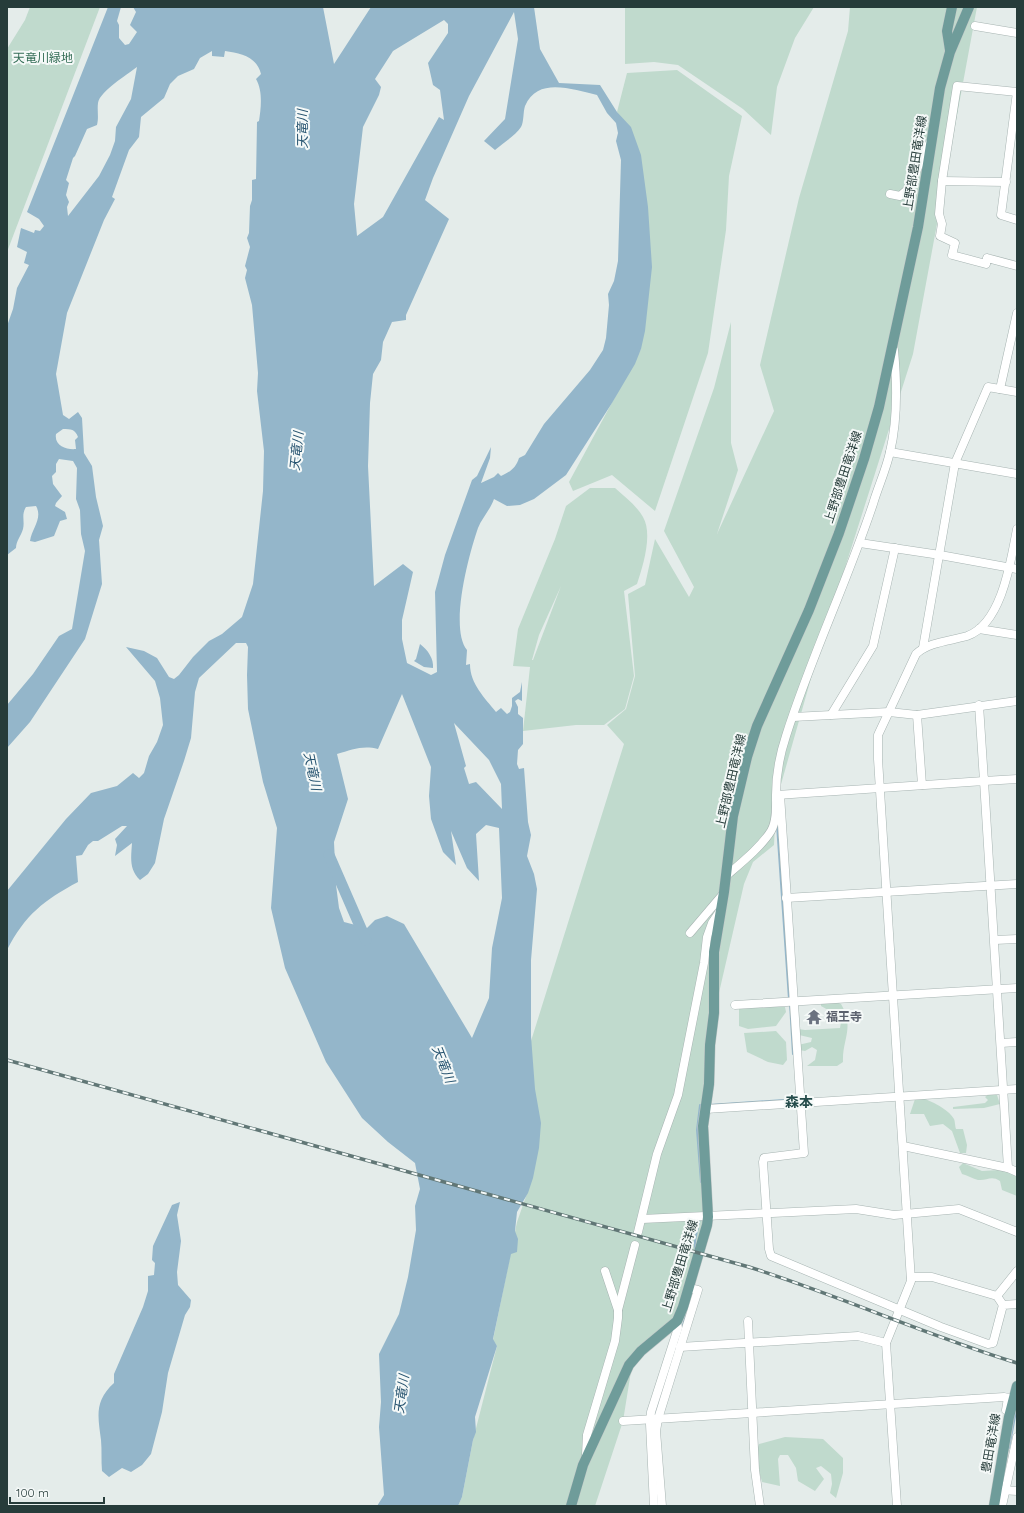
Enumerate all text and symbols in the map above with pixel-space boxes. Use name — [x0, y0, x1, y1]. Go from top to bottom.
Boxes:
park label: 天竜川緑地 — [13, 50, 73, 65]
water label: 天竜川 — [294, 108, 310, 149]
street label: 上野部豊田竜洋線 — [900, 114, 929, 212]
water label: 天竜川 — [286, 429, 306, 471]
street label: 上野部豊田竜洋線 — [821, 429, 864, 525]
street label: 上野部豊田竜洋線 — [712, 732, 749, 829]
water label: 天竜川 — [301, 750, 325, 794]
temple icon: 福王寺 — [805, 1008, 823, 1026]
place label: 福王寺 — [826, 1009, 862, 1024]
water label: 天竜川 — [429, 1043, 459, 1087]
district label: 森本 — [785, 1093, 813, 1111]
street label: 上野部豊田竜洋線 — [658, 1218, 701, 1314]
water label: 天竜川 — [390, 1372, 412, 1414]
street label: 豊田竜洋線 — [978, 1412, 1003, 1474]
scale bar — [10, 1479, 104, 1505]
text: 100 m — [16, 1485, 49, 1500]

